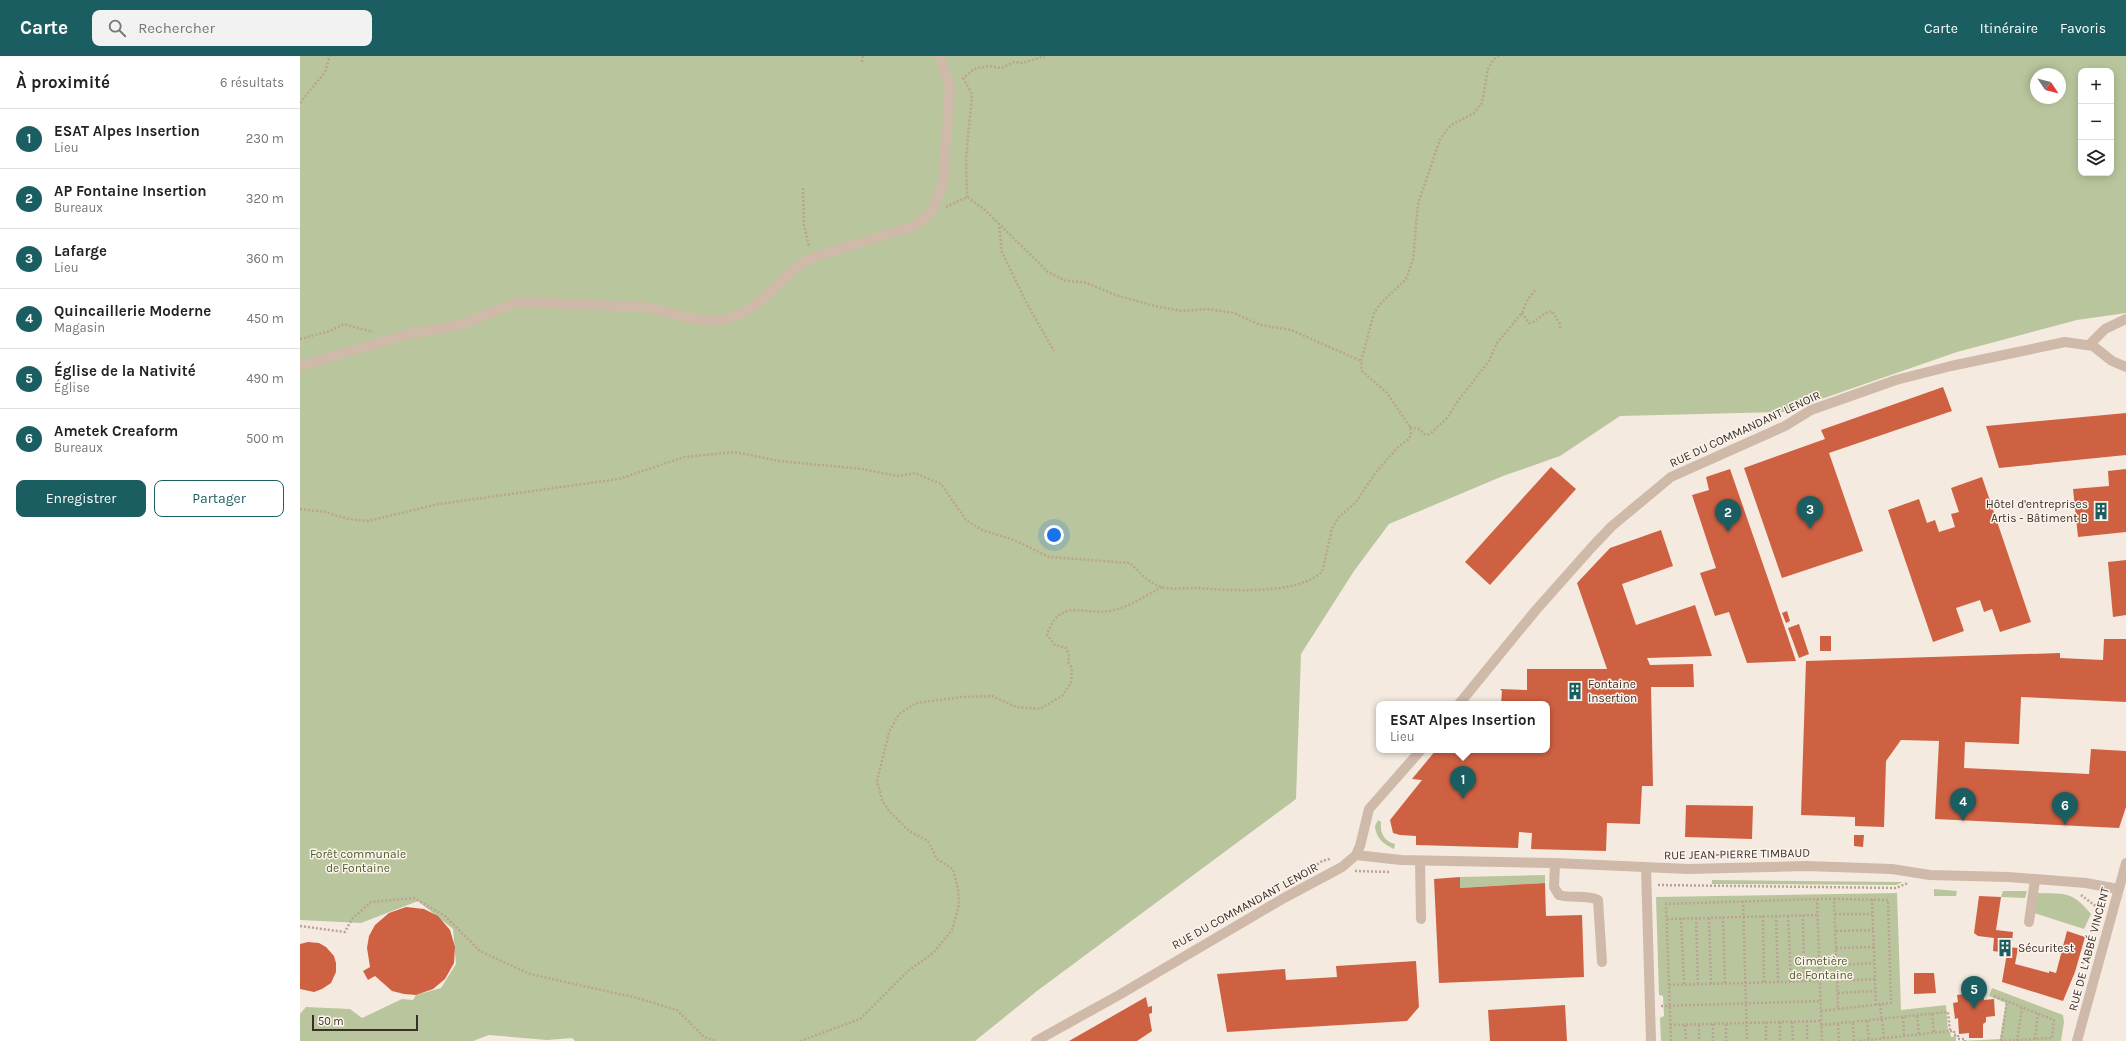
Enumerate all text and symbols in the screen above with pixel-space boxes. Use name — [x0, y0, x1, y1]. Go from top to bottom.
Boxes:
search box — [92, 10, 372, 46]
text: Carte — [20, 17, 68, 39]
icon: search — [106, 17, 128, 39]
text: Rechercher — [138, 19, 215, 37]
text: Carte — [1924, 20, 1958, 37]
text: Itinéraire — [1980, 20, 2038, 37]
text: Favoris — [2060, 20, 2106, 37]
north arrow — [2030, 68, 2066, 104]
map controls — [2078, 68, 2114, 176]
button: + — [2078, 68, 2114, 104]
text: À proximité — [16, 72, 110, 92]
text: 6 résultats — [220, 75, 284, 90]
button: − — [2078, 104, 2114, 140]
text: ESAT Alpes Insertion — [54, 122, 200, 140]
text: 1 — [27, 131, 31, 146]
text: 230 m — [246, 131, 284, 146]
text: Lieu — [54, 140, 79, 155]
button: layers — [2078, 140, 2114, 176]
text: AP Fontaine Insertion — [54, 182, 206, 200]
text: 2 — [25, 191, 33, 206]
text: 320 m — [246, 191, 284, 206]
text: Bureaux — [54, 200, 103, 215]
text: Lafarge — [54, 242, 107, 260]
text: 3 — [25, 251, 33, 266]
text: 360 m — [246, 251, 284, 266]
text: Lieu — [54, 260, 79, 275]
text: Quincaillerie Moderne — [54, 302, 211, 320]
text: 4 — [25, 311, 33, 326]
text: 450 m — [246, 311, 284, 326]
text: Magasin — [54, 320, 105, 335]
text: Église de la Nativité — [54, 362, 196, 380]
text: 5 — [25, 371, 33, 386]
text: 490 m — [246, 371, 284, 386]
text: Église — [54, 380, 90, 395]
street label: RUE DU COMMANDANT LENOIR — [1667, 388, 1823, 470]
text: Ametek Creaform — [54, 422, 178, 440]
text: 6 — [25, 431, 33, 446]
text: 500 m — [246, 431, 284, 446]
text: Bureaux — [54, 440, 103, 455]
button: Enregistrer — [16, 480, 146, 517]
button: Partager — [154, 480, 284, 517]
pin: 3 — [1797, 496, 1823, 529]
place label: Hôtel d'entreprises Artis - Bâtiment B — [1986, 497, 2088, 525]
pin: 2 — [1715, 499, 1741, 532]
building icon: Hôtel d'entreprises Artis - Bâtiment B — [2091, 501, 2111, 521]
your location — [1044, 525, 1064, 545]
place label: Fontaine Insertion — [1588, 677, 1637, 705]
building icon: Fontaine Insertion — [1565, 681, 1585, 701]
popup — [1376, 701, 1550, 753]
text: ESAT Alpes Insertion — [1390, 711, 1536, 729]
text: Lieu — [1390, 729, 1415, 744]
pin: 1 — [1450, 766, 1476, 799]
pin: 4 — [1950, 788, 1976, 821]
pin: 6 — [2052, 792, 2078, 825]
street label: RUE JEAN-PIERRE TIMBAUD — [1664, 846, 1810, 862]
park label: Forêt communale de Fontaine — [310, 847, 406, 875]
street label: RUE DU COMMANDANT LENOIR — [1170, 860, 1320, 952]
street label: RUE DE L'ABBÉ VINCENT — [2065, 885, 2112, 1012]
building icon: Sécuritest — [1995, 938, 2015, 958]
place label: Sécuritest — [2018, 941, 2075, 955]
park label: Cimetière de Fontaine — [1789, 954, 1853, 982]
pin: 5 — [1961, 976, 1987, 1009]
scale bar — [312, 1013, 418, 1032]
text: 50 m — [318, 1015, 344, 1028]

